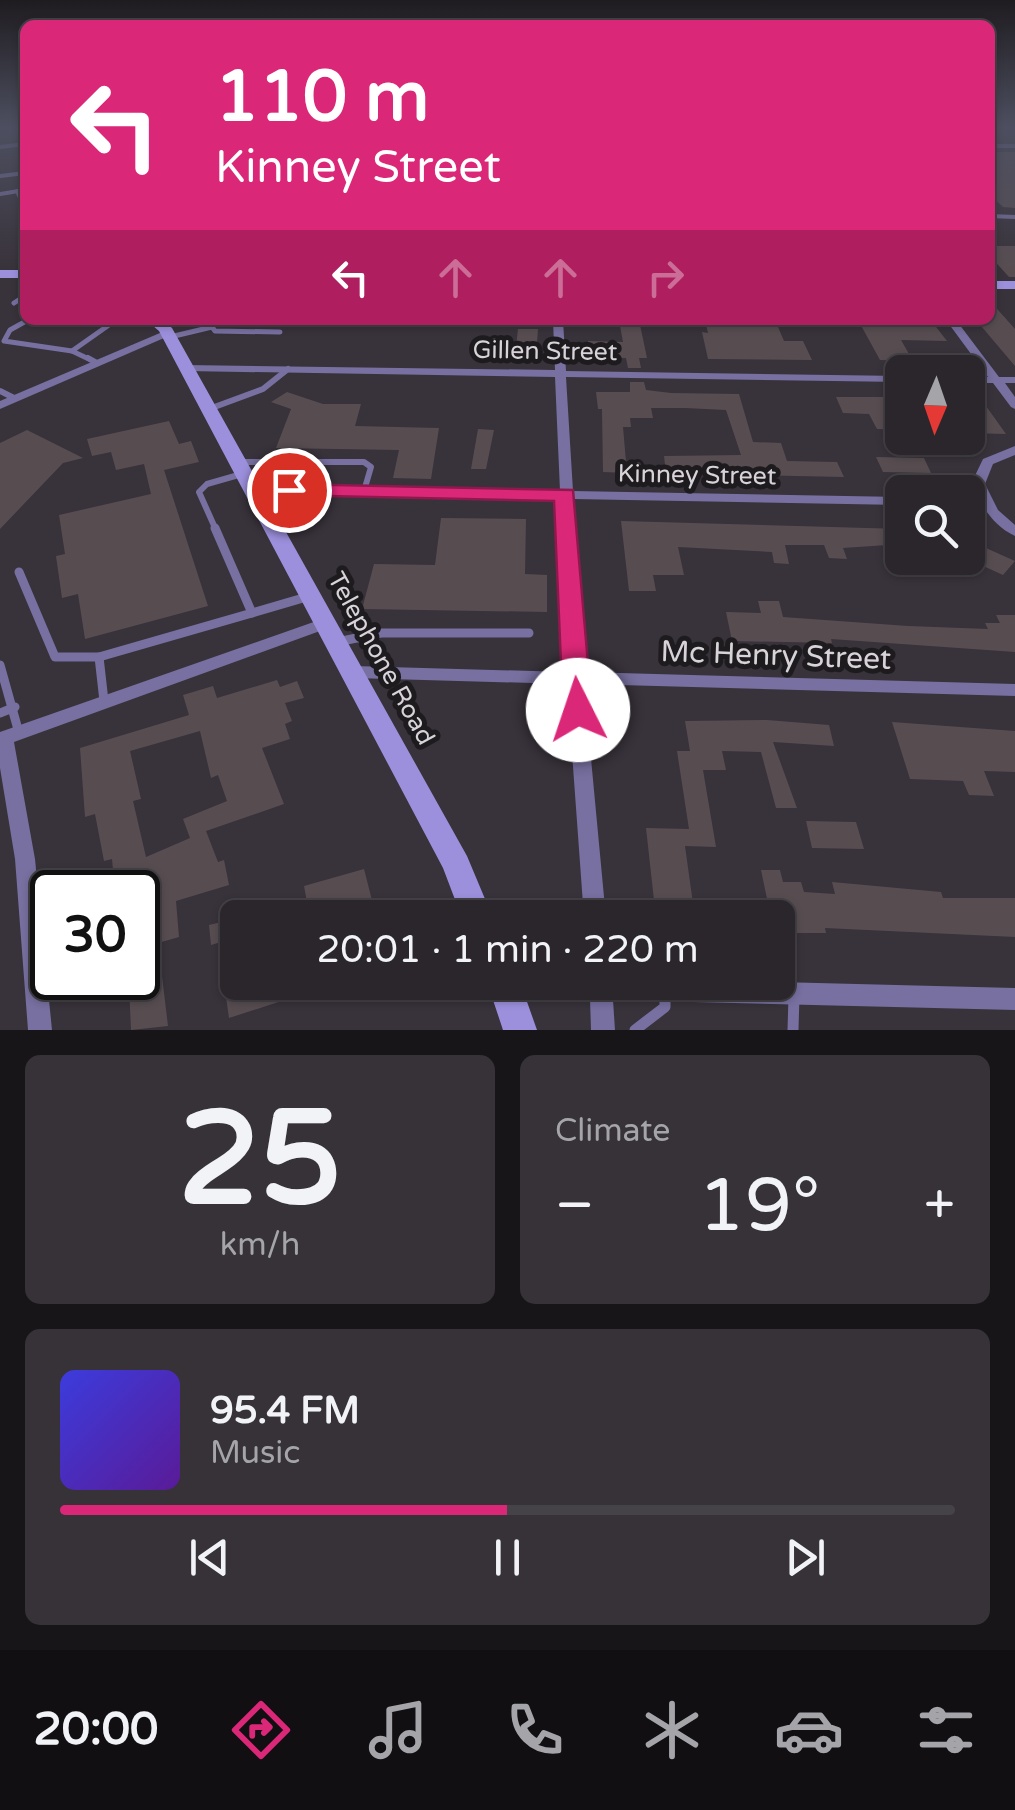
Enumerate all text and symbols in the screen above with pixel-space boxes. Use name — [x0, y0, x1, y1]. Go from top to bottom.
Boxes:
text: 110 m — [215, 56, 429, 140]
icon: left — [50, 60, 180, 190]
text: Kinney Street — [215, 141, 501, 195]
icon: left — [323, 250, 378, 305]
icon: ahead — [428, 250, 483, 305]
icon: ahead — [533, 250, 588, 305]
icon: right — [638, 250, 693, 305]
street label: Gillen Street — [472, 335, 618, 367]
north arrow — [885, 355, 985, 455]
map controls — [885, 355, 985, 575]
pin — [247, 448, 332, 533]
street label: Kinney Street — [617, 459, 777, 491]
icon: arrive — [262, 463, 317, 518]
button: search — [885, 475, 985, 575]
street label: Telephone Road — [321, 567, 441, 750]
street label: Mc Henry Street — [660, 633, 892, 678]
position arrow — [526, 658, 630, 762]
speed limit sign: 30 — [30, 870, 160, 1000]
text: 20:01 · 1 min · 220 m — [316, 927, 699, 973]
text: 25 — [178, 1083, 342, 1239]
text: Climate — [555, 1112, 670, 1150]
text: 19° — [698, 1161, 820, 1251]
text: − — [555, 1173, 594, 1239]
text: + — [924, 1173, 955, 1239]
text: km/h — [220, 1226, 300, 1264]
text: 95.4 FM — [210, 1388, 360, 1434]
text: Music — [210, 1434, 300, 1472]
icon: previous — [182, 1530, 237, 1585]
icon: pause — [480, 1530, 535, 1585]
icon: next — [778, 1530, 833, 1585]
icon: directions — [226, 1695, 296, 1765]
icon: music — [363, 1695, 433, 1765]
icon: phone — [500, 1695, 570, 1765]
icon: climate — [637, 1695, 707, 1765]
icon: car — [774, 1695, 844, 1765]
icon: filters — [911, 1695, 981, 1765]
text: 20:00 — [34, 1703, 158, 1757]

